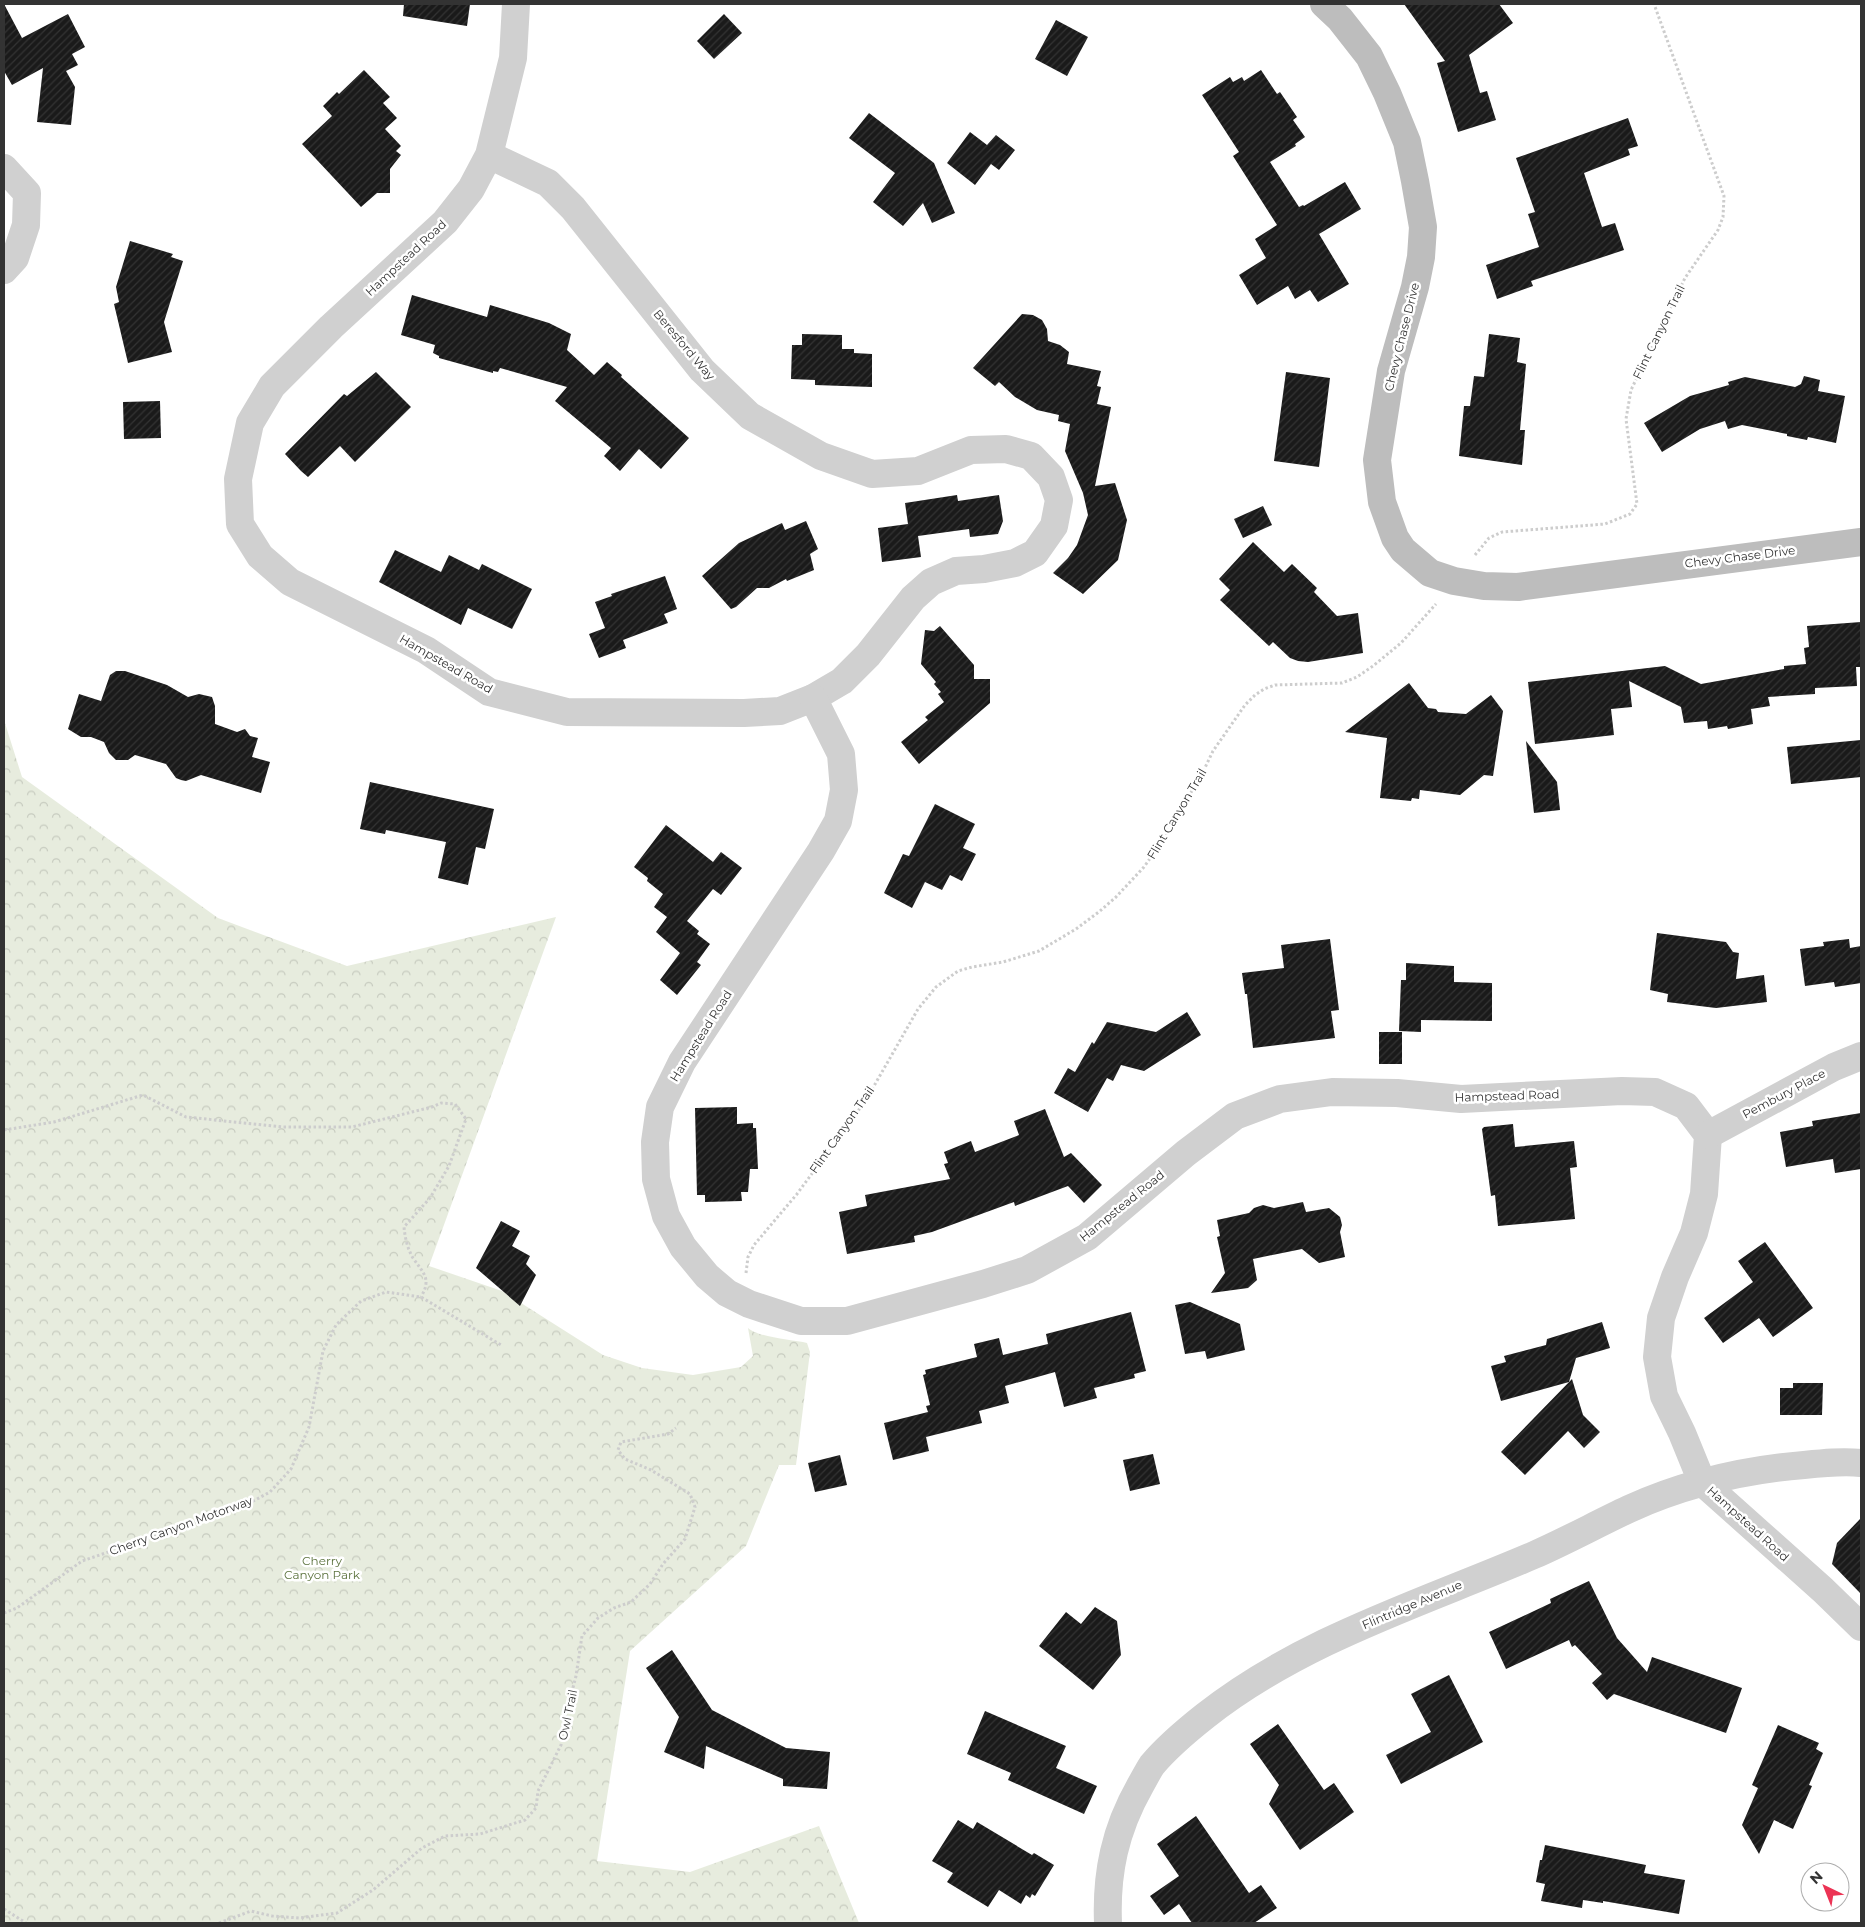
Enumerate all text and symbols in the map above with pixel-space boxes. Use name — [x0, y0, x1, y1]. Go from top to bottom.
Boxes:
street label: Hampstead Road — [362, 216, 449, 299]
street label: Chevy Chase Drive — [1381, 281, 1422, 393]
street label: Flint Canyon Trail — [1629, 282, 1688, 381]
street label: Beresford Way — [651, 306, 719, 383]
street label: Chevy Chase Drive — [1684, 542, 1796, 571]
street label: Hampstead Road — [397, 631, 495, 696]
street label: Flint Canyon Trail — [1144, 766, 1210, 862]
street label: Hampstead Road — [666, 987, 735, 1084]
street label: Pembury Place — [1740, 1065, 1828, 1122]
street label: Flint Canyon Trail — [806, 1083, 877, 1176]
street label: Hampstead Road — [1454, 1086, 1560, 1105]
street label: Hampstead Road — [1076, 1167, 1167, 1244]
street label: Hampstead Road — [1704, 1483, 1792, 1564]
street label: Cherry Canyon Motorway — [107, 1492, 255, 1558]
park label: Cherry Canyon Park — [284, 1553, 361, 1582]
street label: Flintridge Avenue — [1360, 1577, 1464, 1632]
street label: Owl Trail — [555, 1688, 580, 1742]
north arrow — [1800, 1862, 1850, 1912]
text: N — [1806, 1867, 1826, 1888]

